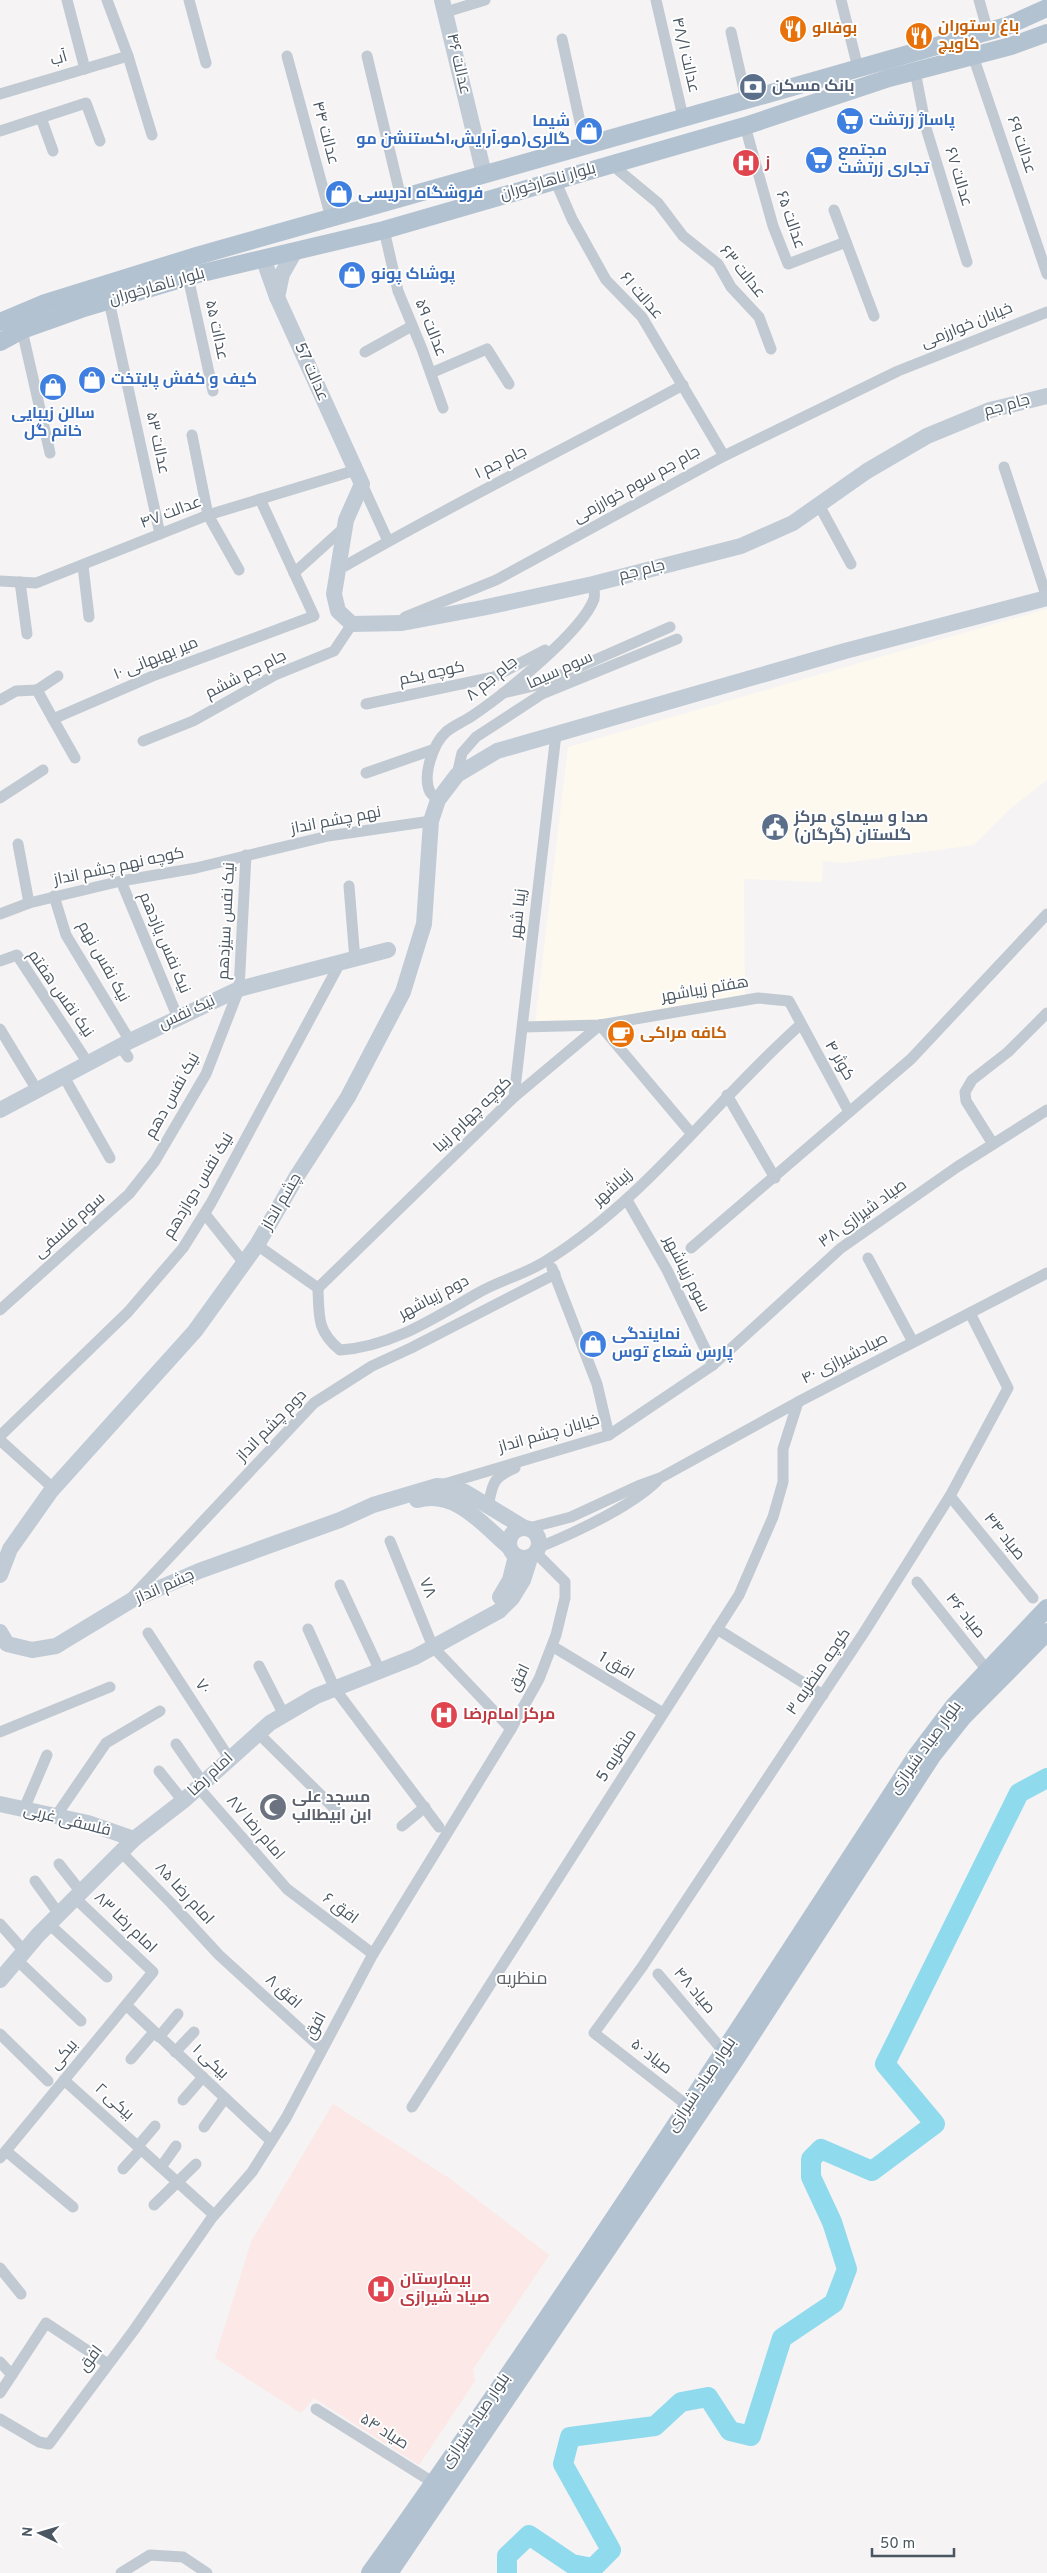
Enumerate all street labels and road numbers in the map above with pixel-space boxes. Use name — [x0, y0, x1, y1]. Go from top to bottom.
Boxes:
street label: عدالت ۴۸/۱ — [667, 15, 703, 95]
street label: ۴۶ عدالت — [441, 32, 475, 96]
street label: آب — [48, 47, 71, 71]
street label: ۴۴ عدالت — [307, 99, 343, 167]
street label: عدالت ۶۹ — [1002, 114, 1040, 176]
street label: عدالت ۶۷ — [939, 145, 977, 209]
street label: بلوار ناهارخوران — [498, 159, 598, 205]
street label: عدالت ۶۵ — [771, 188, 809, 252]
street label: عدالت ۶۳ — [715, 242, 769, 302]
street label: بلوار ناهارخوران — [107, 264, 207, 310]
street label: عدالت ۶۱ — [615, 268, 667, 324]
street label: عدالت ۵۹ — [409, 296, 451, 360]
street label: عداات ۵۵ — [200, 298, 232, 362]
street label: خیابان خوارزمی — [918, 299, 1016, 353]
street label: عدالت 57 — [289, 340, 333, 404]
street label: جام جم — [982, 390, 1032, 422]
street label: عدالت ۵۳ — [141, 410, 173, 476]
street label: ۱ جام جم — [472, 442, 530, 484]
street label: جام جم سوم خوارزمی — [570, 442, 704, 528]
street label: عدالت ۴۷ — [137, 492, 205, 534]
street label: جام جم — [617, 556, 667, 586]
street label: ۱۰ میر بهبهانی — [111, 633, 201, 685]
street label: جام جم ششم — [202, 646, 290, 704]
street label: سوم سیما — [524, 648, 596, 694]
street label: ۸ جام جم — [462, 652, 522, 706]
street label: کوچه یکم — [397, 657, 467, 691]
street label: نهم چشم انداز — [288, 802, 383, 840]
street label: کوچه نهم چشم انداز — [51, 843, 186, 891]
street label: نیک نفس سیزدهم — [214, 862, 240, 980]
street label: زیبا شهر — [506, 888, 532, 941]
street label: نیک نفس یازدهم — [134, 889, 194, 997]
street label: نیک نفس نهم — [73, 918, 133, 1006]
street label: نیک نفس هفتم — [22, 946, 98, 1042]
street label: هفتم زیباشهر — [659, 972, 750, 1008]
street label: نیک نفس — [155, 991, 219, 1035]
street label: کوثر ۴ — [820, 1038, 858, 1084]
street label: نیک نفس دهم — [141, 1050, 205, 1142]
street label: کوچه چهارم زیبا — [430, 1073, 516, 1157]
street label: نیک نفس دوازدهم — [160, 1129, 238, 1243]
street label: زیباشهر — [588, 1165, 637, 1212]
street label: چشم انداز — [257, 1170, 306, 1235]
street label: صیاد شیرازی ۳۸ — [815, 1175, 911, 1253]
street label: سوم فلسفی — [30, 1189, 110, 1263]
street label: سوم زیباشهر — [658, 1232, 714, 1315]
street label: دوم زیباشهر — [395, 1271, 473, 1325]
street label: ۴۰ صیادشیرازی — [798, 1329, 892, 1389]
street label: دوم چشم انداز — [232, 1386, 311, 1467]
street label: خیابان چشم انداز — [495, 1410, 602, 1458]
street label: صیاد ۴۴ — [979, 1509, 1029, 1565]
street label: چشم انداز — [131, 1565, 198, 1609]
street label: ۷۸ — [414, 1575, 440, 1601]
street label: صیاد ۴۶ — [941, 1589, 989, 1643]
street label: کوچه منظریه ۳ — [782, 1625, 856, 1719]
street label: افق 1 — [595, 1648, 637, 1684]
street label: افق — [505, 1661, 535, 1695]
street label: ۷۰ — [190, 1676, 214, 1698]
street label: بلوار صیاد شیرازی — [885, 1697, 967, 1799]
street label: منظریه 5 — [593, 1726, 641, 1786]
street label: امام رضا — [184, 1749, 238, 1801]
street label: امام رضا ۸۷ — [222, 1792, 288, 1864]
street label: فلسفی غربی — [21, 1801, 113, 1841]
street label: امام رضا ۸۵ — [150, 1859, 218, 1929]
street label: امام رضا ۸۳ — [89, 1888, 161, 1958]
street label: افق ۶ — [318, 1889, 362, 1929]
street label: صیاد ۴۸ — [669, 1964, 719, 2018]
street label: افق ۸ — [261, 1970, 305, 2014]
street label: افق — [301, 2009, 331, 2043]
street label: بلوار صیاد شیرازی — [663, 2034, 741, 2136]
street label: صیاد ۵۰ — [626, 2035, 676, 2079]
street label: بیکی — [46, 2036, 82, 2074]
street label: ۱ بیکی — [188, 2040, 232, 2084]
street label: ۲ بیکی — [90, 2079, 138, 2125]
street label: افق — [74, 2342, 108, 2376]
street label: بلوار صیاد شیرازی — [437, 2370, 515, 2472]
street label: صیاد ۵۴ — [356, 2409, 412, 2455]

